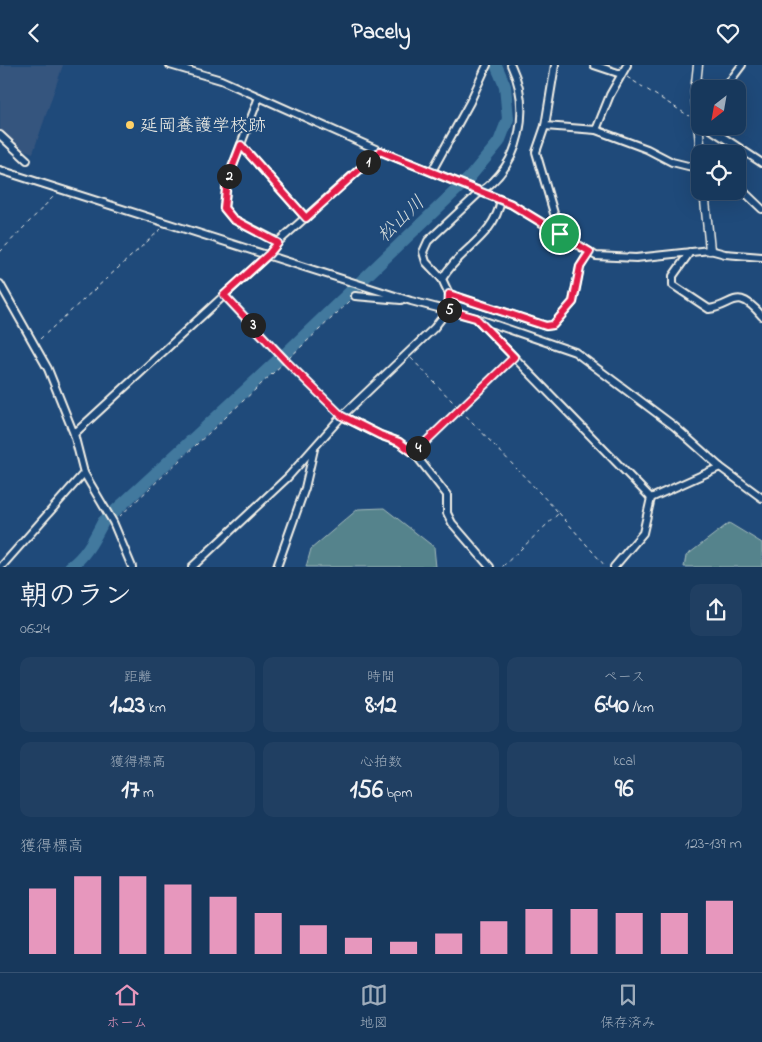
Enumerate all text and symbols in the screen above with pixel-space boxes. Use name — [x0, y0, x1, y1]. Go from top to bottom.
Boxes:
text: Pacely — [352, 17, 410, 49]
icon: back — [20, 19, 48, 47]
icon: heart — [714, 19, 742, 47]
north arrow — [691, 80, 746, 135]
map controls — [691, 80, 746, 200]
place label: 延岡養護学校跡 — [140, 114, 266, 140]
marker: 延岡養護学校跡 — [124, 119, 136, 131]
button: locate — [691, 145, 746, 200]
pin: 1 — [356, 149, 380, 175]
text: 1 — [366, 152, 371, 173]
pin: 2 — [216, 163, 242, 189]
text: 2 — [226, 166, 233, 187]
water label: 松山川 — [372, 190, 432, 249]
pin — [539, 213, 581, 255]
icon: arrive — [546, 220, 574, 248]
pin: 5 — [436, 297, 462, 323]
text: 5 — [445, 300, 454, 321]
pin: 3 — [240, 313, 266, 337]
text: 3 — [251, 315, 256, 336]
pin: 4 — [406, 435, 430, 461]
text: 4 — [416, 438, 421, 459]
text: 朝のラン — [20, 577, 132, 618]
button: share — [690, 584, 742, 636]
text: 06:24 — [20, 617, 50, 641]
text: 距離 — [124, 667, 152, 688]
text: 時間 — [367, 667, 395, 688]
text: ペース — [604, 667, 645, 688]
text: 1.23 — [110, 688, 145, 724]
text: 8:12 — [365, 688, 397, 724]
text: 6:40 — [595, 688, 629, 724]
text: km — [145, 698, 166, 719]
text: /km — [629, 698, 654, 719]
text: kcal — [613, 751, 635, 772]
text: 獲得標高 — [110, 752, 166, 773]
text: 心拍数 — [360, 752, 402, 773]
text: 96 — [615, 772, 634, 808]
text: 17 — [121, 773, 140, 809]
text: 156 — [350, 773, 383, 809]
text: m — [140, 783, 154, 804]
text: bpm — [383, 783, 412, 804]
text: 123–139 m — [685, 832, 742, 856]
text: 獲得標高 — [20, 835, 84, 859]
tab: ホーム — [106, 981, 148, 1034]
tab: 地図 — [360, 981, 388, 1034]
tab: 保存済み — [600, 981, 656, 1034]

